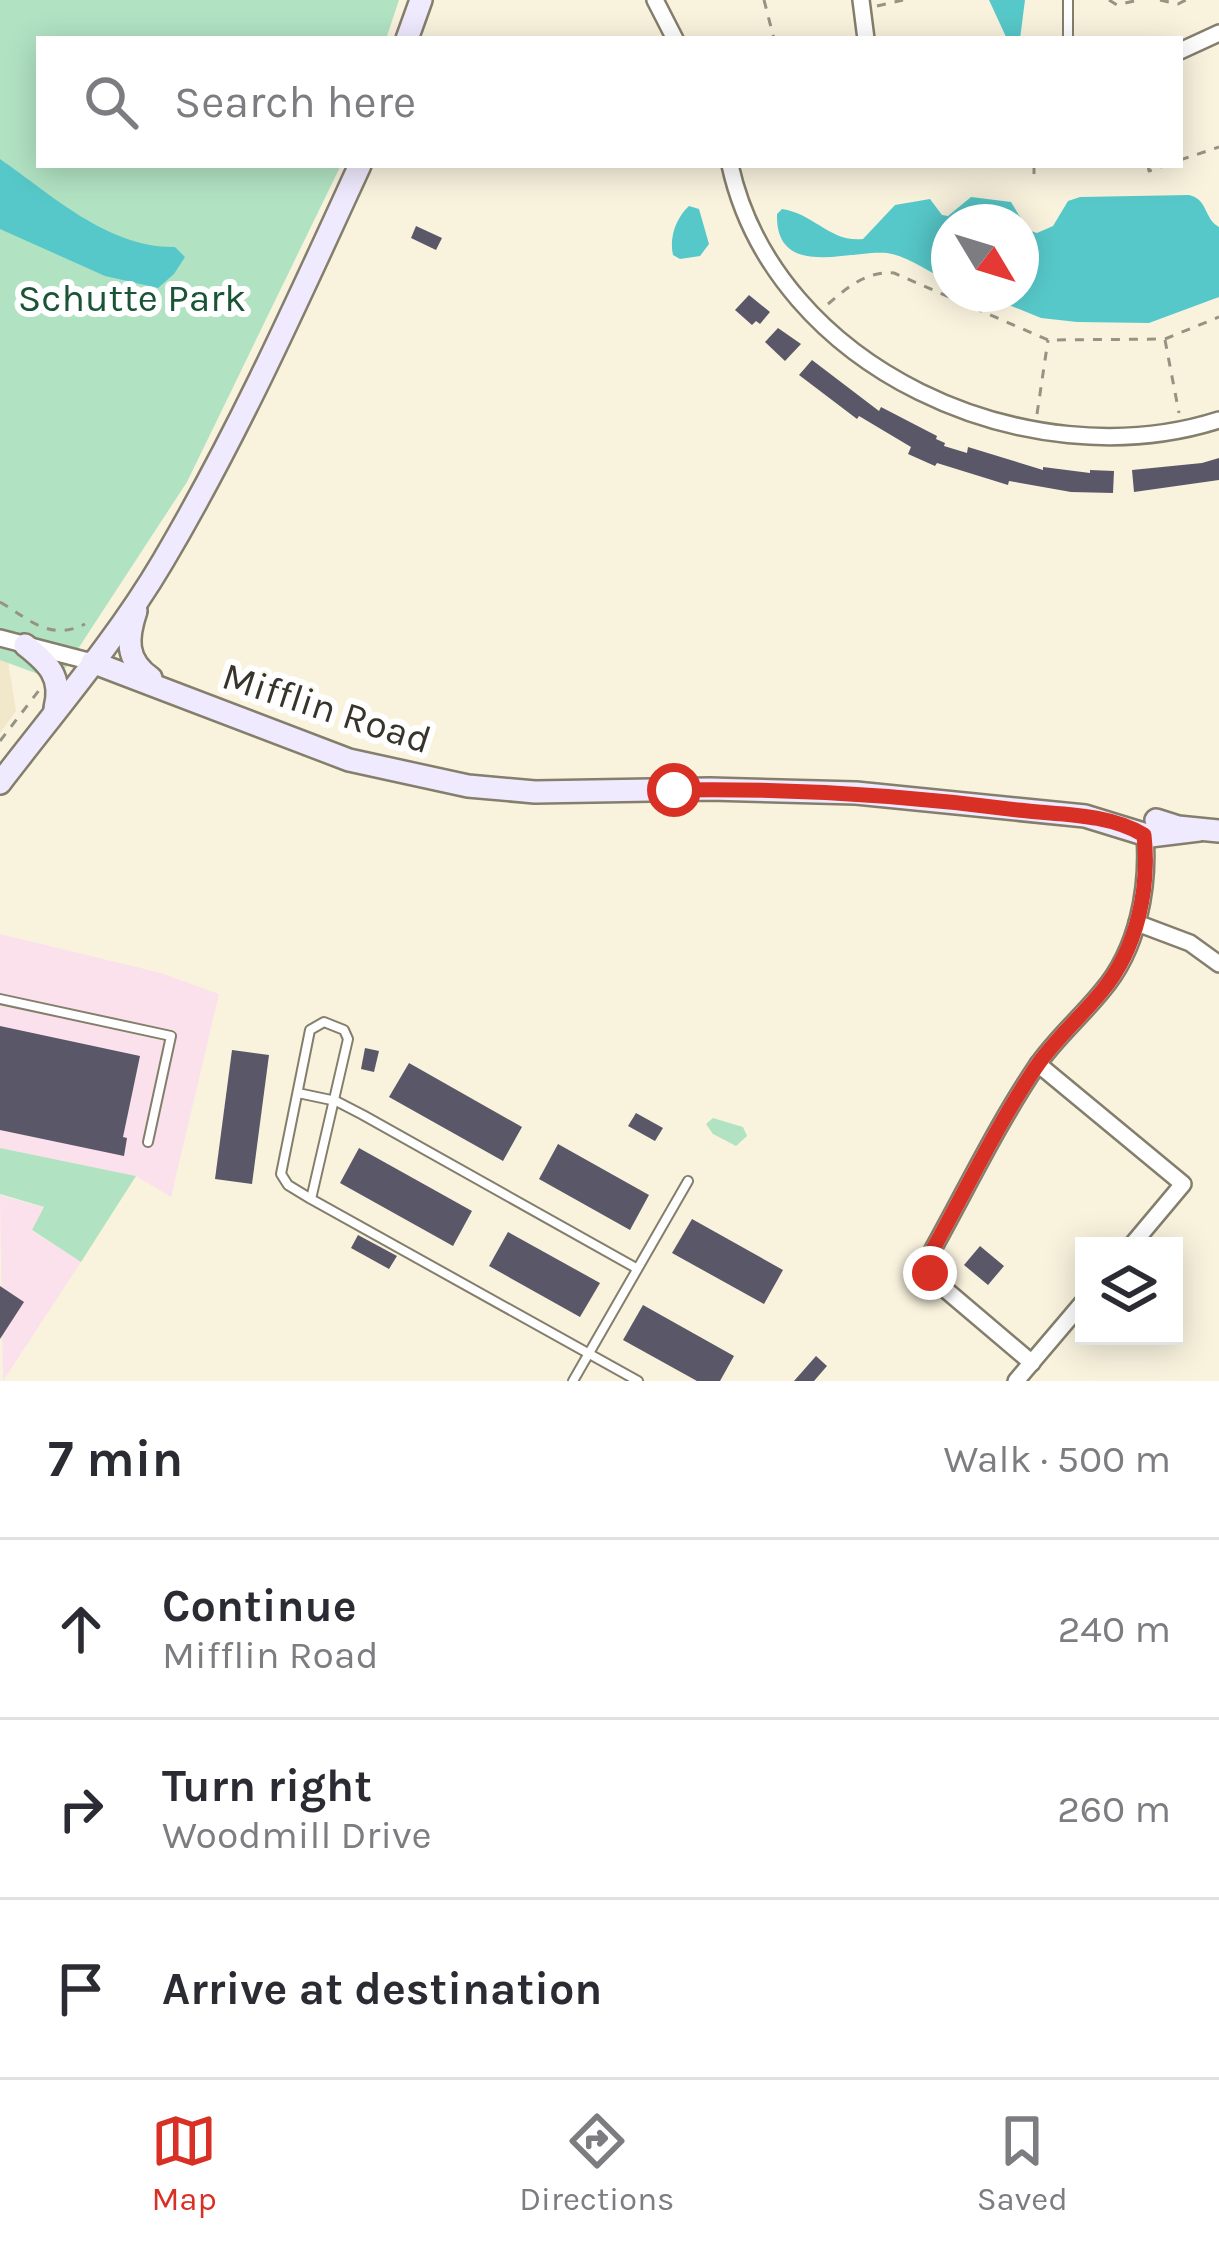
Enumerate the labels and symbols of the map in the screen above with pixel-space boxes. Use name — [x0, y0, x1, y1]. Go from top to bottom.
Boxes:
north arrow — [931, 204, 1039, 312]
park label: Schutte Park — [18, 275, 246, 321]
street label: Mifflin Road — [217, 653, 437, 763]
route start — [647, 763, 701, 817]
route end — [903, 1246, 957, 1300]

